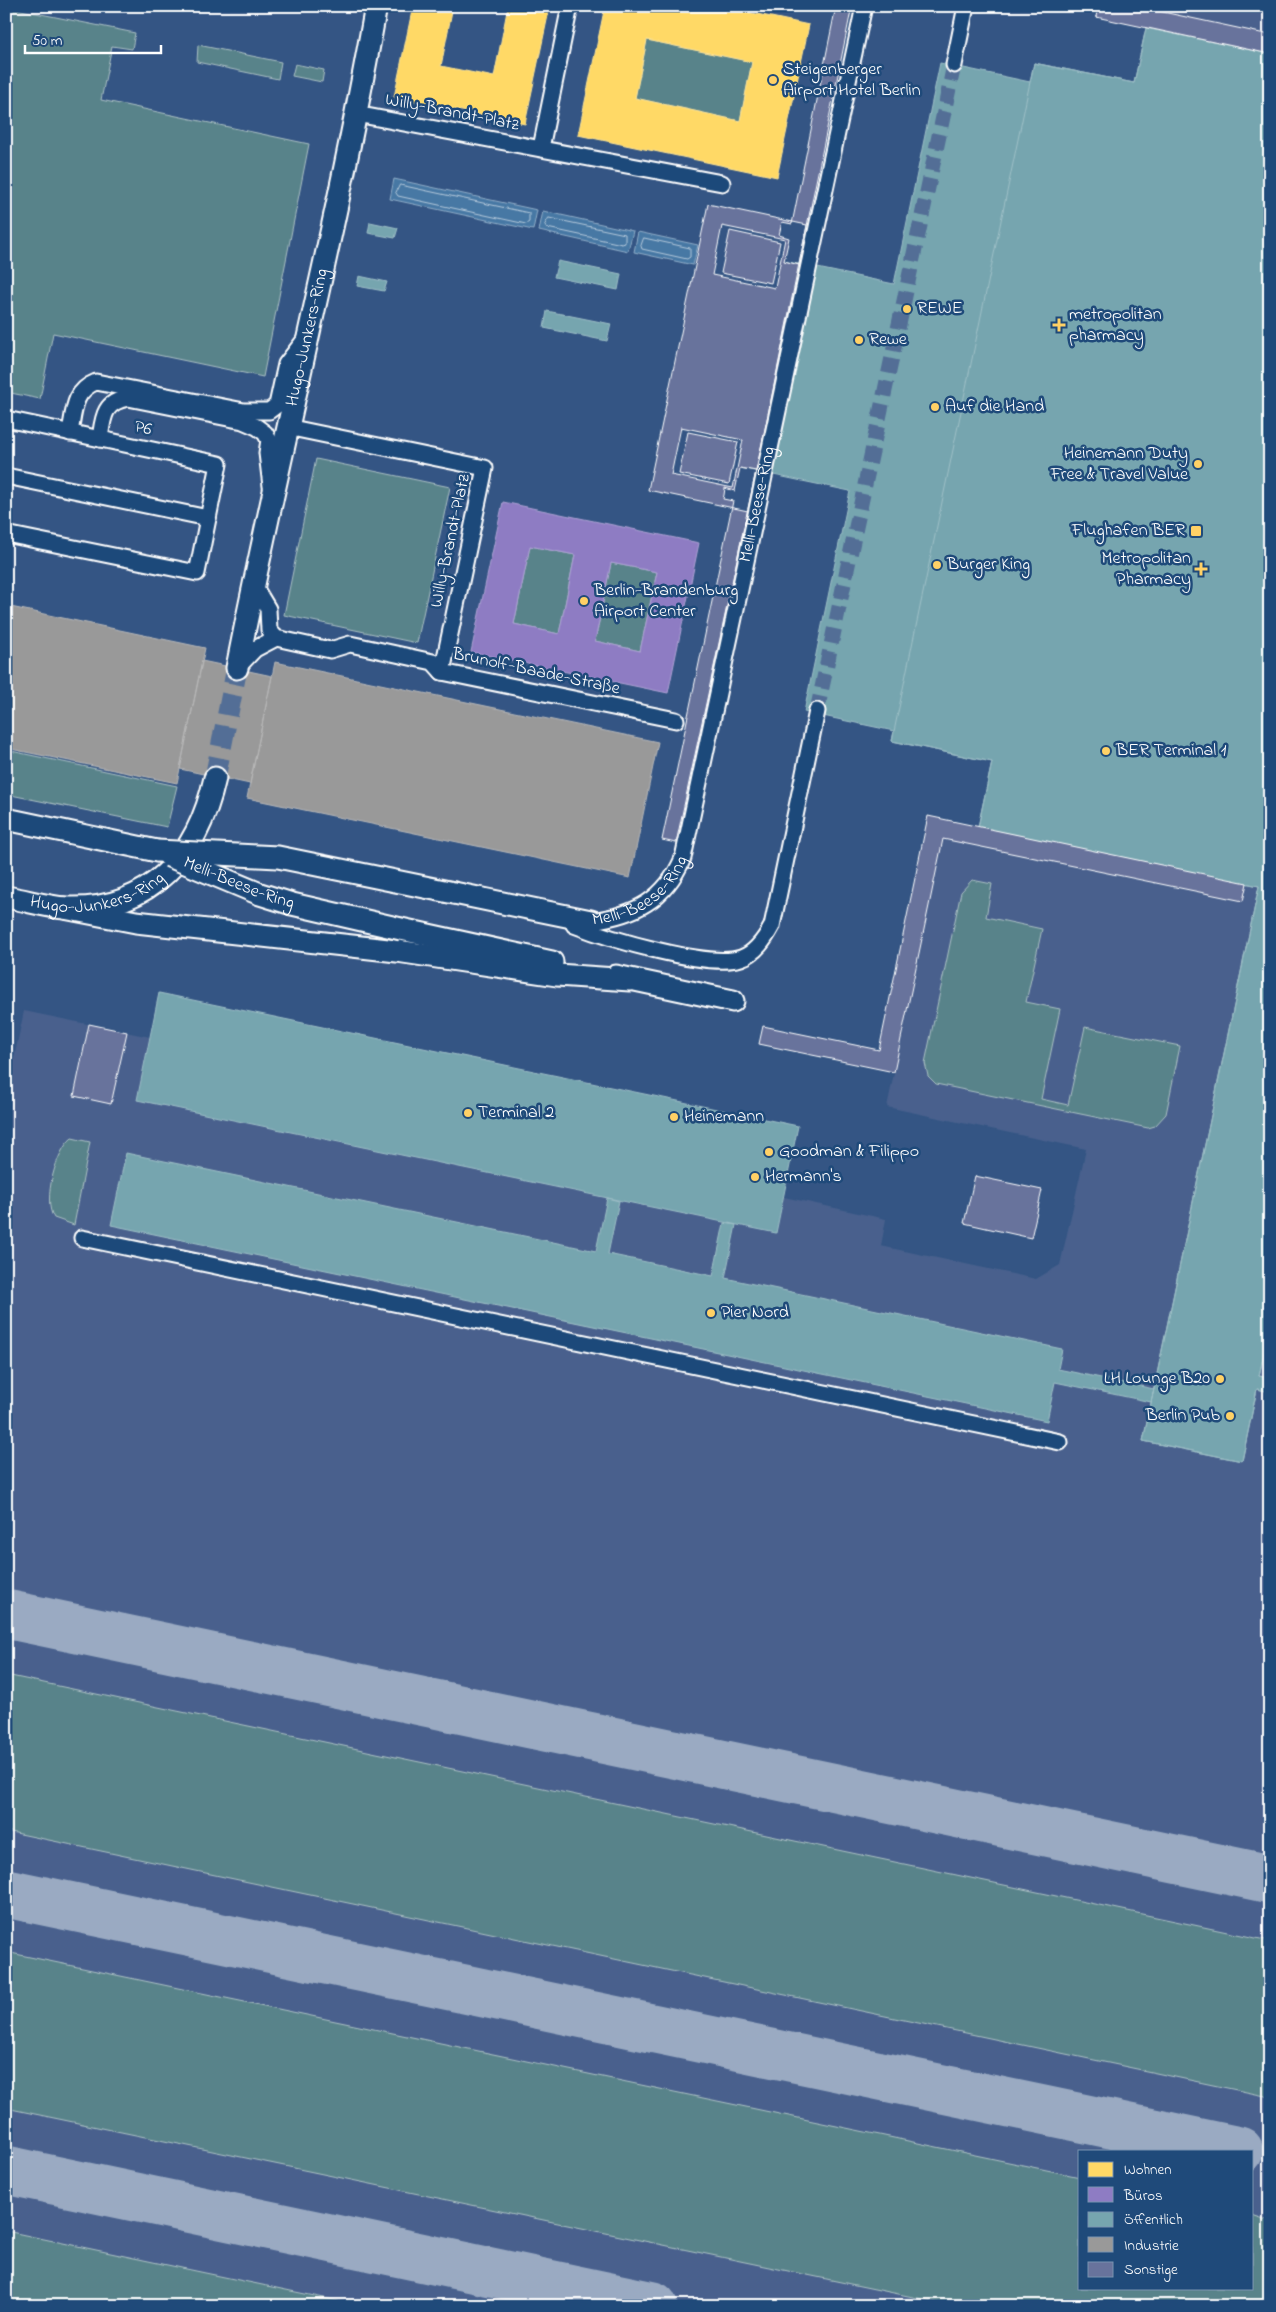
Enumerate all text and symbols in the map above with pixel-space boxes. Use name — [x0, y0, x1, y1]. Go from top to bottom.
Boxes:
scale bar — [25, 22, 161, 54]
text: 50 m — [32, 30, 63, 52]
place label: Steigenberger Airport Hotel Berlin — [783, 57, 921, 104]
marker: Steigenberger Airport Hotel Berlin — [767, 74, 779, 86]
street label: Willy-Brandt-Platz — [383, 87, 522, 139]
street label: Hugo-Junkers-Ring — [280, 266, 337, 409]
place label: REWE — [917, 296, 963, 322]
place label: metropolitan pharmacy — [1069, 302, 1162, 349]
marker: REWE — [901, 303, 913, 315]
marker: metropolitan pharmacy — [1053, 319, 1065, 331]
place label: Rewe — [869, 327, 908, 353]
marker: Rewe — [853, 334, 865, 346]
place label: Auf die Hand — [945, 394, 1044, 420]
marker: Auf die Hand — [929, 401, 941, 413]
street label: P6 — [132, 414, 154, 444]
place label: Heinemann Duty Free & Travel Value — [1050, 441, 1189, 488]
street label: Melli-Beese-Ring — [733, 444, 784, 565]
marker: Heinemann Duty Free & Travel Value — [1192, 458, 1204, 470]
street label: Willy-Brandt-Platz — [424, 471, 478, 610]
place label: Flughafen BER — [1071, 518, 1185, 545]
marker: Flughafen BER — [1189, 524, 1203, 538]
place label: Metropolitan Pharmacy — [1102, 546, 1191, 593]
place label: Burger King — [946, 552, 1030, 579]
marker: Burger King — [931, 559, 943, 571]
marker: Metropolitan Pharmacy — [1195, 563, 1207, 575]
place label: Berlin-Brandenburg Airport Center — [593, 578, 738, 625]
marker: Berlin-Brandenburg Airport Center — [578, 595, 590, 607]
street label: Brunolf-Baade-Straße — [449, 641, 623, 703]
place label: BER Terminal 1 — [1115, 738, 1227, 764]
marker: BER Terminal 1 — [1100, 745, 1112, 757]
street label: Melli-Beese-Ring — [179, 850, 297, 918]
street label: Melli-Beese-Ring — [590, 852, 696, 934]
street label: Hugo-Junkers-Ring — [27, 866, 172, 921]
place label: Terminal 2 — [478, 1100, 554, 1126]
place label: Heinemann — [684, 1104, 764, 1130]
marker: Terminal 2 — [462, 1107, 474, 1119]
marker: Heinemann — [668, 1111, 680, 1123]
place label: Goodman & Filippo — [779, 1139, 919, 1165]
marker: Goodman & Filippo — [763, 1146, 775, 1158]
place label: Hermann's — [765, 1164, 842, 1190]
marker: Hermann's — [749, 1171, 761, 1183]
place label: Pier Nord — [721, 1300, 789, 1326]
marker: Pier Nord — [705, 1307, 717, 1319]
place label: LH Lounge B20 — [1104, 1366, 1210, 1393]
marker: LH Lounge B20 — [1214, 1373, 1226, 1385]
place label: Berlin Pub — [1145, 1403, 1220, 1429]
marker: Berlin Pub — [1224, 1410, 1236, 1422]
legend — [1078, 2150, 1254, 2290]
text: Wohnen — [1124, 2159, 1172, 2181]
text: Büros — [1123, 2185, 1163, 2207]
text: Öffentlich — [1124, 2209, 1183, 2231]
text: Industrie — [1124, 2235, 1179, 2257]
text: Sonstige — [1124, 2259, 1178, 2282]

